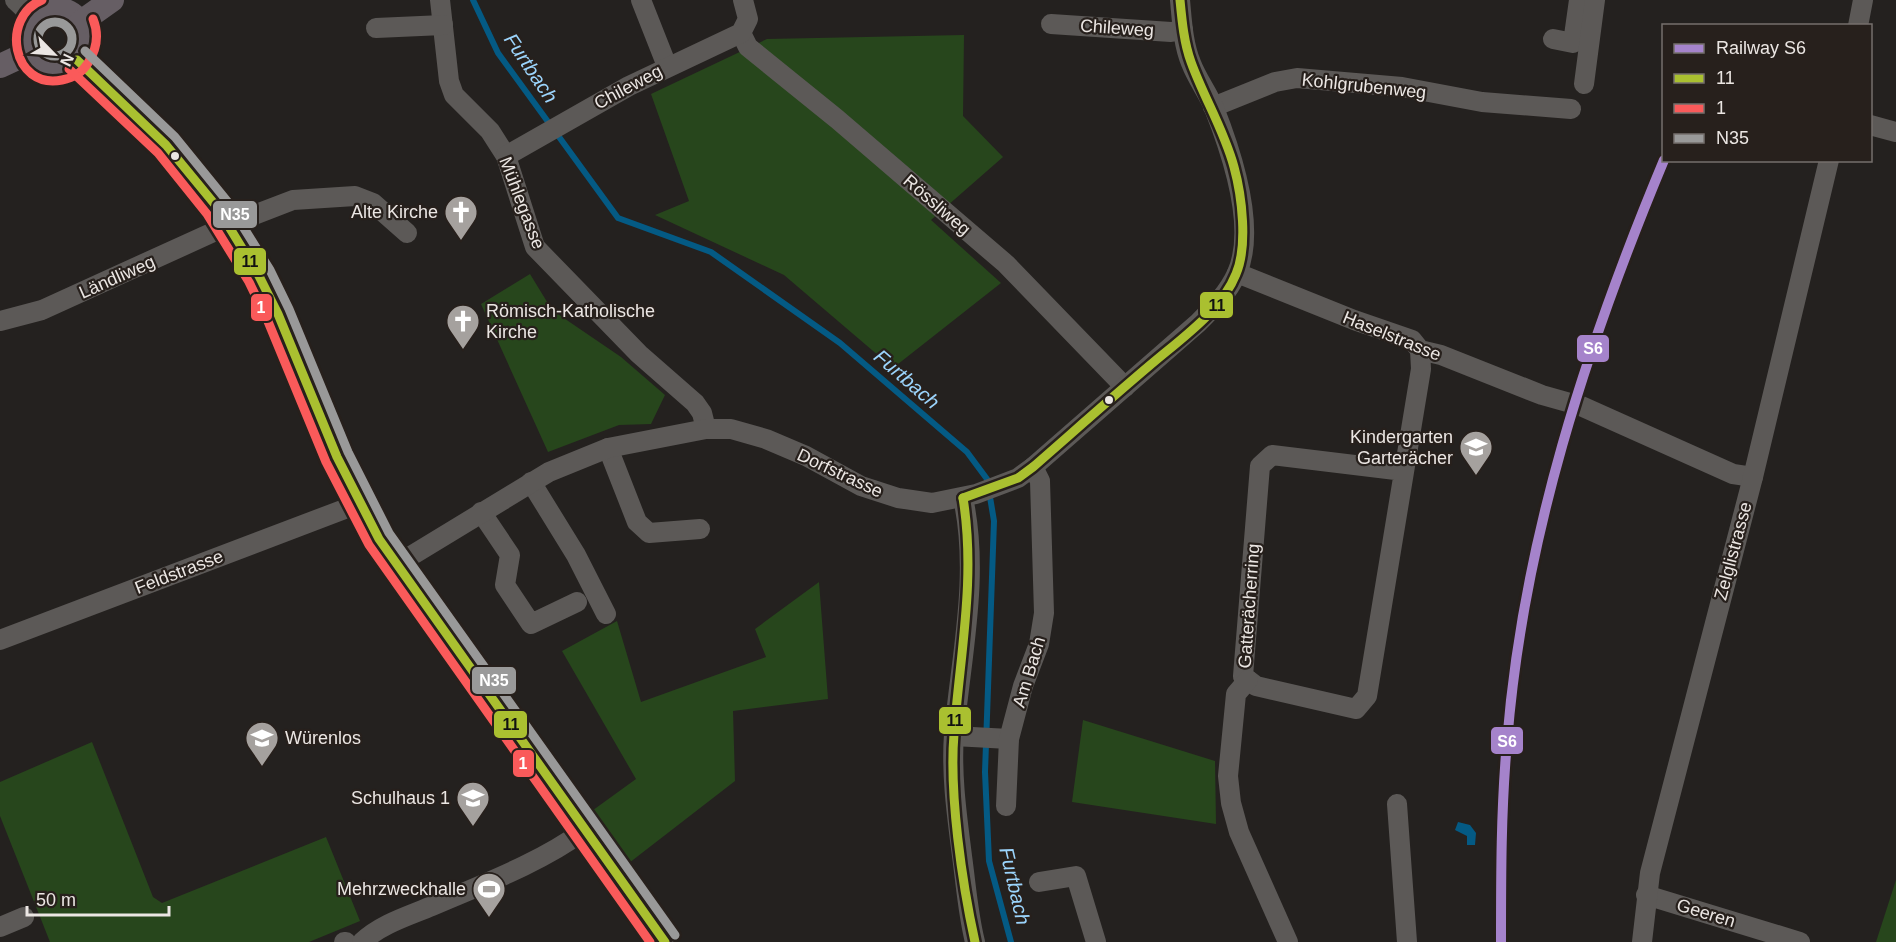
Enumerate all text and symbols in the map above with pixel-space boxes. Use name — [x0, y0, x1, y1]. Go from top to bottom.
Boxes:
street label: Chileweg — [1079, 15, 1155, 41]
north arrow — [24, 24, 84, 84]
legend — [1662, 24, 1872, 162]
water label: Furtbach — [500, 29, 562, 107]
text: Railway S6 — [1716, 38, 1806, 58]
text: N — [57, 51, 77, 69]
street label: Chileweg — [591, 61, 665, 113]
text: 11 — [1716, 68, 1735, 88]
street label: Kohlgrubenweg — [1301, 70, 1427, 102]
text: 1 — [1716, 98, 1726, 118]
text: N35 — [1716, 128, 1749, 148]
unlabelled marker — [169, 150, 181, 162]
street label: Mühlegasse — [495, 154, 549, 252]
street label: Rössliweg — [899, 171, 975, 239]
church icon: Alte Kirche — [443, 194, 479, 241]
line badge: N35 — [212, 200, 258, 229]
place label: Alte Kirche — [351, 202, 438, 222]
text: N35 — [220, 206, 250, 223]
line badge: 11 — [233, 247, 267, 276]
street label: Ländliweg — [76, 251, 158, 303]
text: 11 — [242, 253, 259, 270]
line badge: 11 — [1199, 291, 1234, 319]
line badge: 1 — [250, 293, 273, 322]
text: 11 — [1209, 297, 1226, 314]
text: 1 — [257, 299, 266, 316]
place label: Römisch-Katholische Kirche — [486, 301, 655, 342]
church icon: Römisch-Katholische Kirche — [445, 303, 481, 350]
street label: Haselstrasse — [1340, 307, 1444, 365]
line badge: S6 — [1576, 334, 1610, 363]
text: S6 — [1583, 340, 1603, 357]
water label: Furtbach — [870, 345, 944, 413]
unlabelled marker — [1103, 394, 1115, 406]
place label: Kindergarten Garterächer — [1350, 427, 1453, 468]
school or university icon: Kindergarten Garterächer — [1458, 429, 1494, 476]
street label: Dorfstrasse — [794, 444, 886, 502]
street label: Zelglistrasse — [1710, 500, 1756, 602]
street label: Gatterächerring — [1235, 543, 1263, 669]
street label: Feldstrasse — [132, 546, 226, 598]
street label: Am Bach — [1009, 634, 1049, 710]
line badge: N35 — [471, 666, 517, 695]
text: N35 — [479, 672, 509, 689]
line badge: 11 — [938, 706, 972, 735]
line badge: 11 — [493, 710, 528, 739]
text: 11 — [947, 712, 964, 729]
text: 11 — [503, 716, 520, 733]
school or university icon: Würenlos — [244, 720, 280, 767]
line badge: S6 — [1490, 726, 1524, 755]
place label: Würenlos — [285, 728, 361, 748]
text: S6 — [1497, 733, 1517, 750]
line badge: 1 — [512, 749, 535, 778]
text: 1 — [519, 755, 528, 772]
school or university icon: Schulhaus 1 — [455, 780, 491, 827]
place label: Schulhaus 1 — [351, 788, 450, 808]
water label: Furtbach — [995, 845, 1035, 927]
sports icon: Mehrzweckhalle — [471, 871, 507, 918]
scale bar — [27, 879, 170, 917]
place label: Mehrzweckhalle — [337, 879, 466, 899]
text: 50 m — [36, 890, 76, 910]
street label: Geeren — [1674, 895, 1738, 931]

